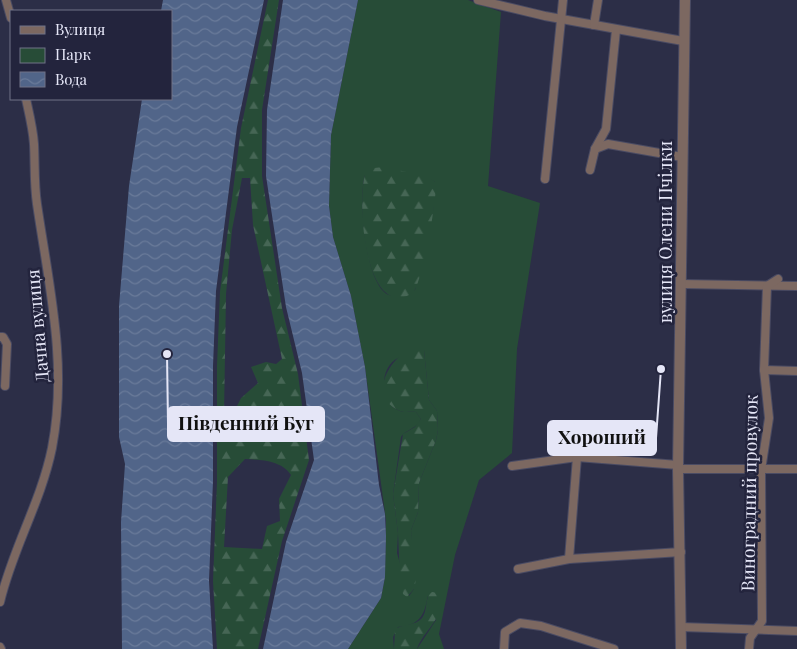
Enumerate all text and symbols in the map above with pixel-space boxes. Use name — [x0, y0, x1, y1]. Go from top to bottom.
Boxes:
legend — [10, 10, 172, 100]
text: Вулиця — [55, 19, 105, 39]
text: Парк — [55, 44, 91, 64]
text: Вода — [55, 69, 88, 89]
street label: вулиця Олени Пчілки — [653, 141, 677, 323]
street label: Дачна вулиця — [20, 268, 54, 383]
street label: Виноградний провулок — [735, 394, 763, 592]
callout: Південний Буг — [168, 407, 324, 441]
text: Південний Буг — [178, 409, 314, 435]
callout: Хороший — [548, 421, 656, 455]
text: Хороший — [558, 423, 646, 449]

